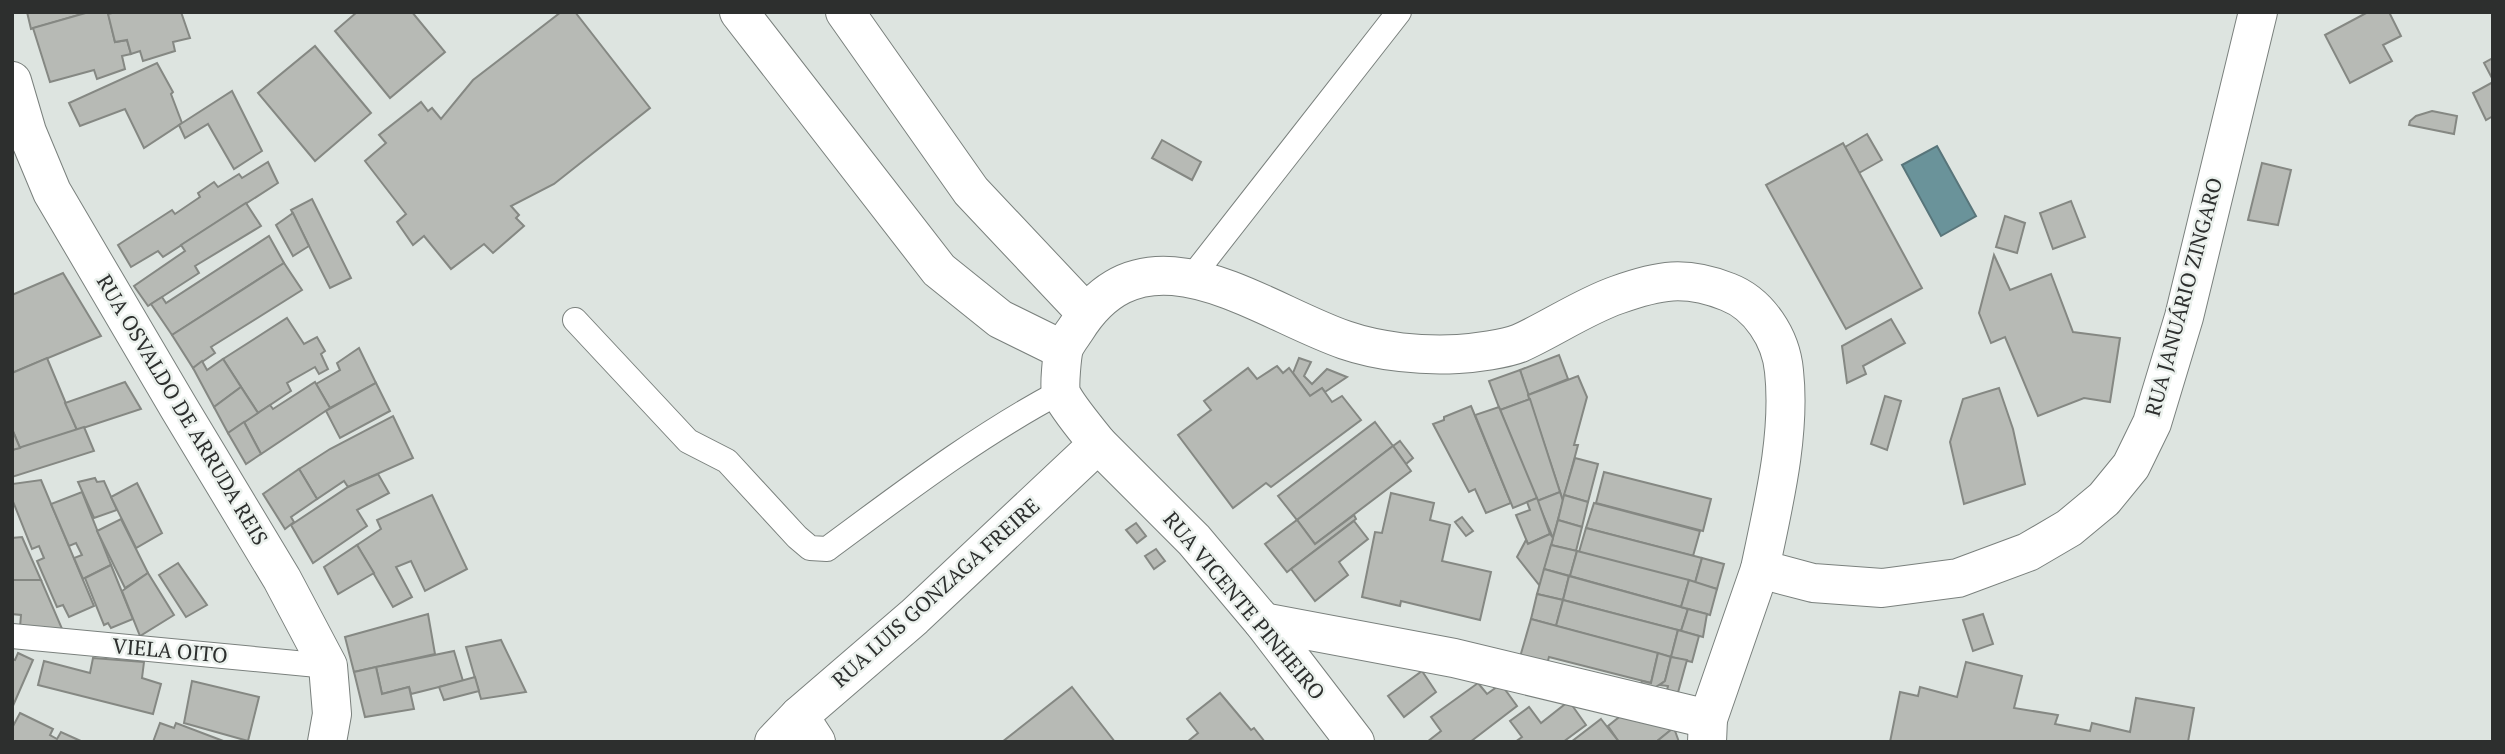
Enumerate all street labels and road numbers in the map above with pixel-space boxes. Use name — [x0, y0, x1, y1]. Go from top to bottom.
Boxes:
street label: RUA JANUÁRIO ZINGARO — [2138, 174, 2228, 419]
street label: RUA OSVALDO DE ARRUDA REIS — [91, 269, 275, 550]
street label: RUA LUIS GONZAGA FREIRE — [825, 491, 1045, 693]
street label: RUA VICENTE PINHEIRO — [1158, 505, 1332, 705]
street label: VIELA OITO — [111, 631, 229, 669]

